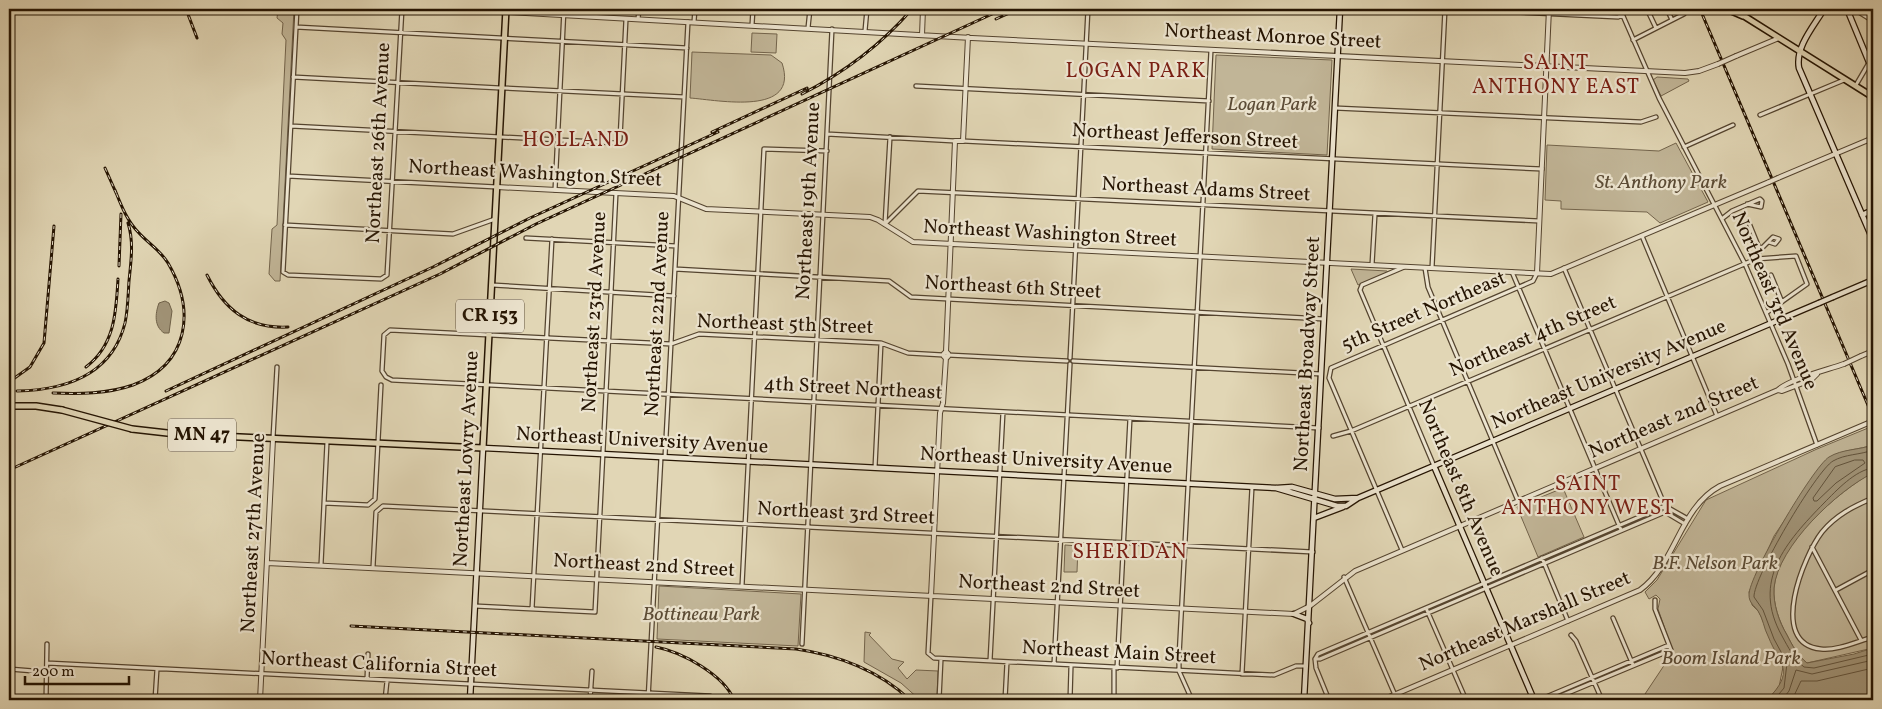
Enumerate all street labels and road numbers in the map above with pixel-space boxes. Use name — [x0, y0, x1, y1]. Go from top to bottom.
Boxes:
street label: Northeast Monroe Street — [1164, 17, 1382, 57]
street label: Northeast 26th Avenue — [360, 42, 398, 244]
street label: Northeast 19th Avenue — [790, 101, 828, 301]
street label: Northeast Jefferson Street — [1071, 117, 1299, 157]
street label: Northeast Washington Street — [407, 153, 663, 195]
street label: Northeast Adams Street — [1101, 171, 1311, 209]
street label: Northeast 3rd Avenue — [1724, 208, 1824, 394]
street label: Northeast 22nd Avenue — [639, 210, 677, 418]
street label: Northeast 23rd Avenue — [576, 211, 614, 413]
street label: Northeast Washington Street — [922, 213, 1178, 255]
street label: Northeast Broadway Street — [1288, 235, 1328, 473]
street label: 5th Street Northeast — [1337, 265, 1511, 359]
street label: Northeast 6th Street — [924, 269, 1102, 307]
street label: Northeast 4th Street — [1445, 289, 1621, 385]
road number: CR 153 — [456, 300, 524, 332]
street label: Northeast 5th Street — [696, 308, 874, 342]
street label: Northeast University Avenue — [1487, 313, 1731, 437]
street label: Northeast Lowry Avenue — [447, 350, 487, 568]
street label: 4th Street Northeast — [763, 370, 943, 408]
street label: Northeast 2nd Street — [1585, 370, 1763, 466]
street label: Northeast 8th Avenue — [1410, 395, 1510, 581]
road number: MN 47 — [168, 418, 236, 452]
street label: Northeast University Avenue — [515, 420, 769, 462]
street label: Northeast 27th Avenue — [235, 432, 273, 634]
street label: Northeast University Avenue — [919, 440, 1173, 482]
street label: Northeast 3rd Street — [756, 495, 936, 533]
street label: Northeast 2nd Street — [552, 547, 736, 585]
street label: Northeast Marshall Street — [1415, 565, 1635, 679]
street label: Northeast 2nd Street — [957, 568, 1141, 606]
street label: Northeast Main Street — [1021, 634, 1217, 672]
street label: Northeast California Street — [260, 645, 498, 685]

